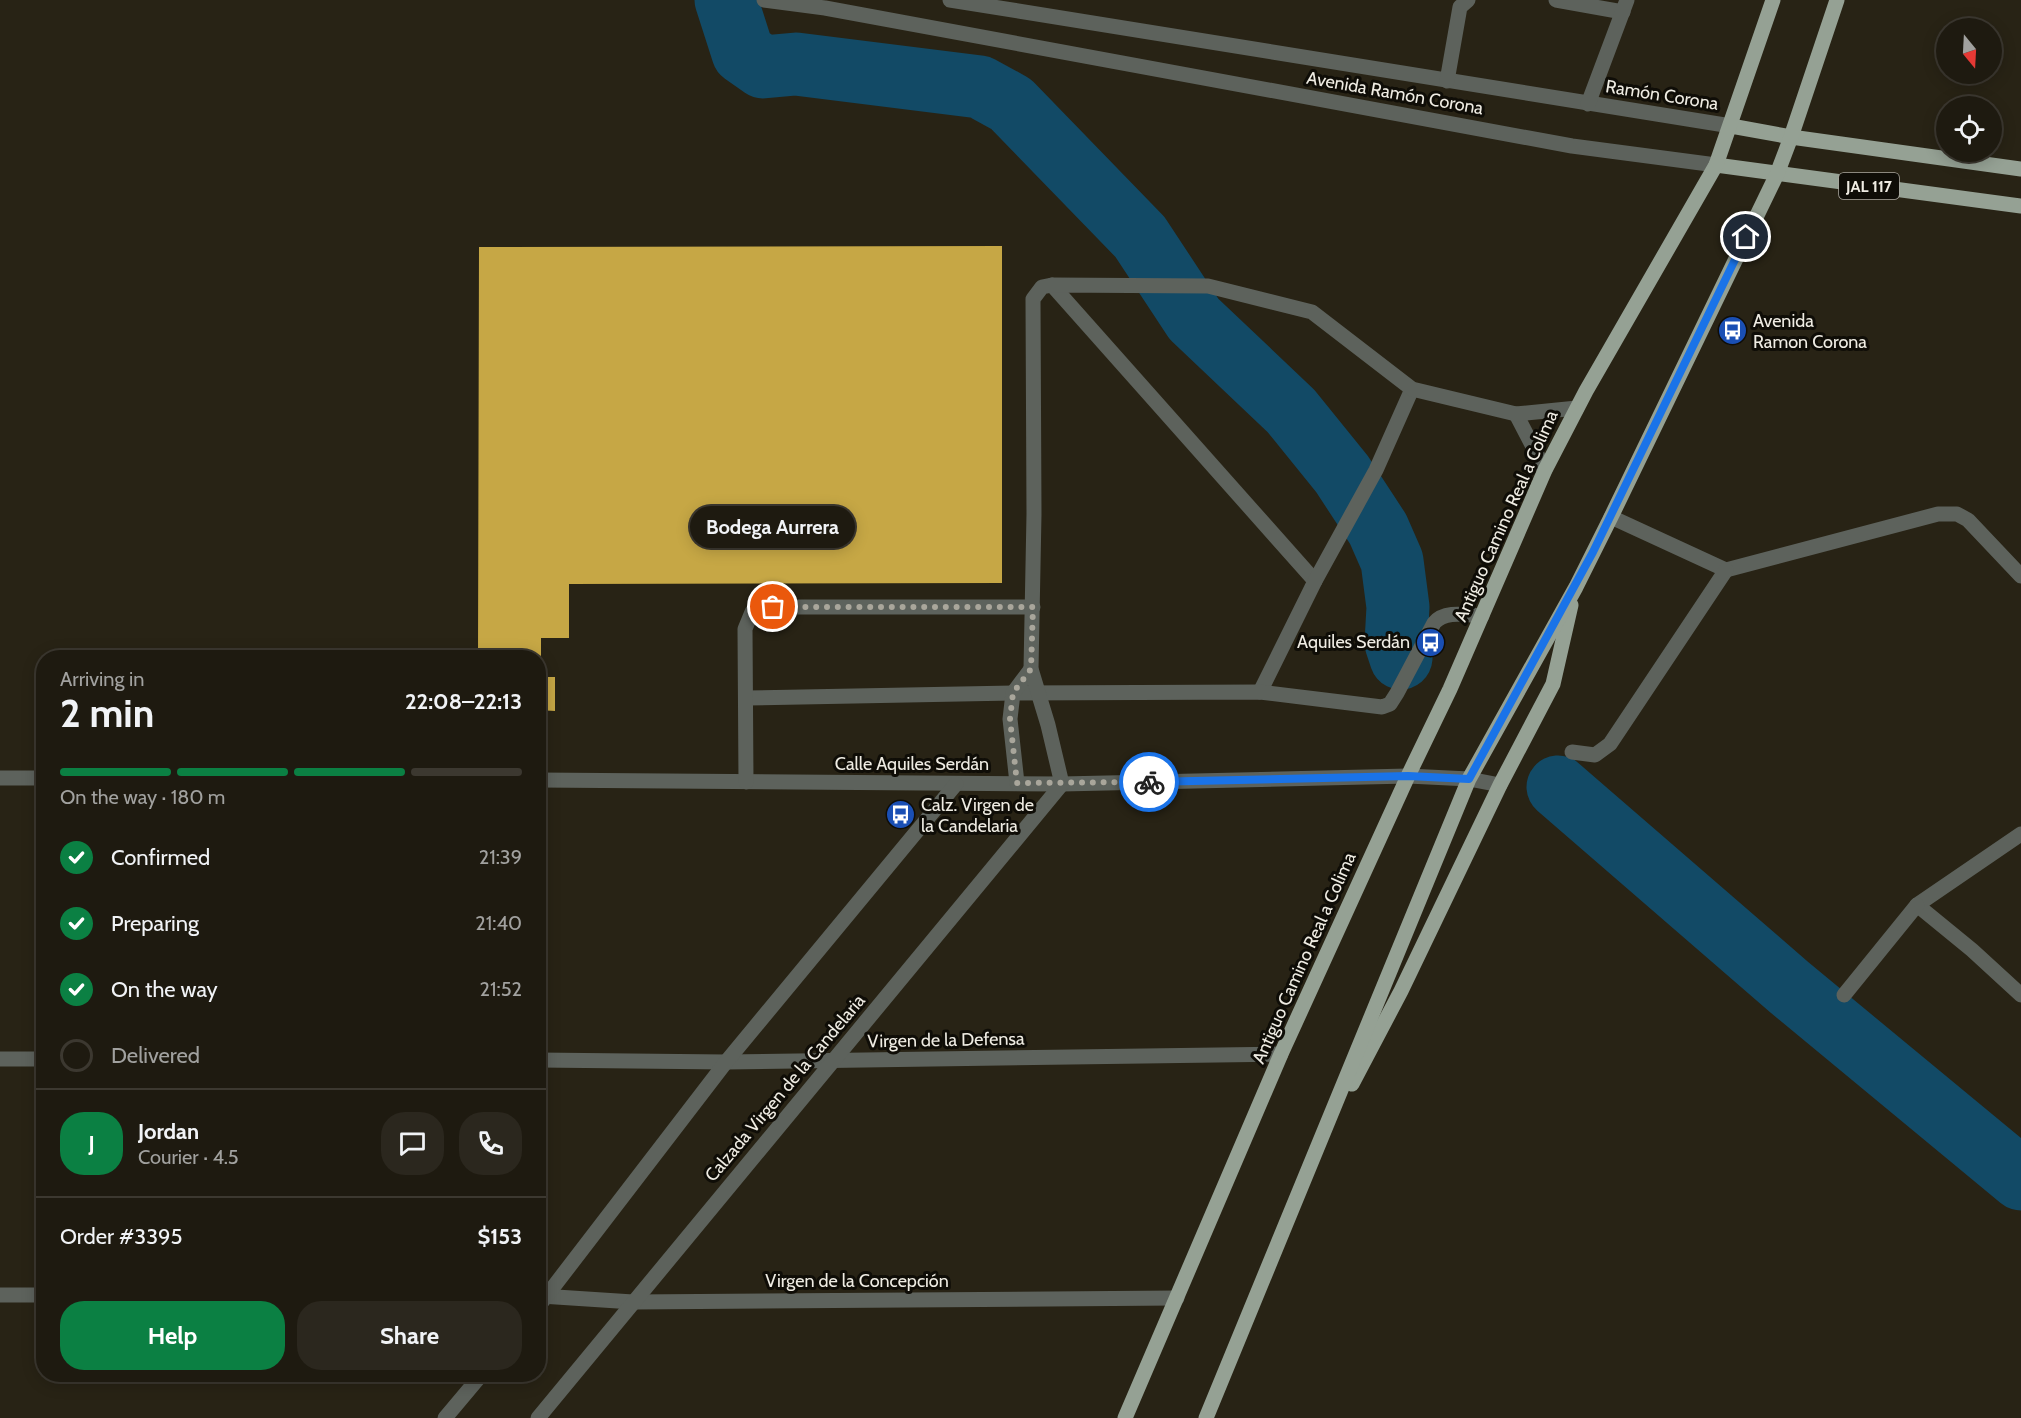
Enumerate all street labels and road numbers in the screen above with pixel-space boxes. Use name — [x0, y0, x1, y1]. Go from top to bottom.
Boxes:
street label: Avenida Ramón Corona — [1305, 67, 1485, 119]
street label: Ramón Corona — [1604, 75, 1720, 115]
road number: JAL 117 — [1839, 173, 1899, 199]
street label: Antiguo Camino Real a Colima — [1449, 407, 1563, 625]
street label: Calle Aquiles Serdán — [835, 753, 989, 775]
street label: Antiguo Camino Real a Colima — [1247, 849, 1361, 1067]
street label: Calzada Virgen de la Candelaria — [700, 990, 870, 1186]
street label: Virgen de la Defensa — [867, 1028, 1025, 1052]
street label: Virgen de la Concepción — [765, 1270, 949, 1292]

